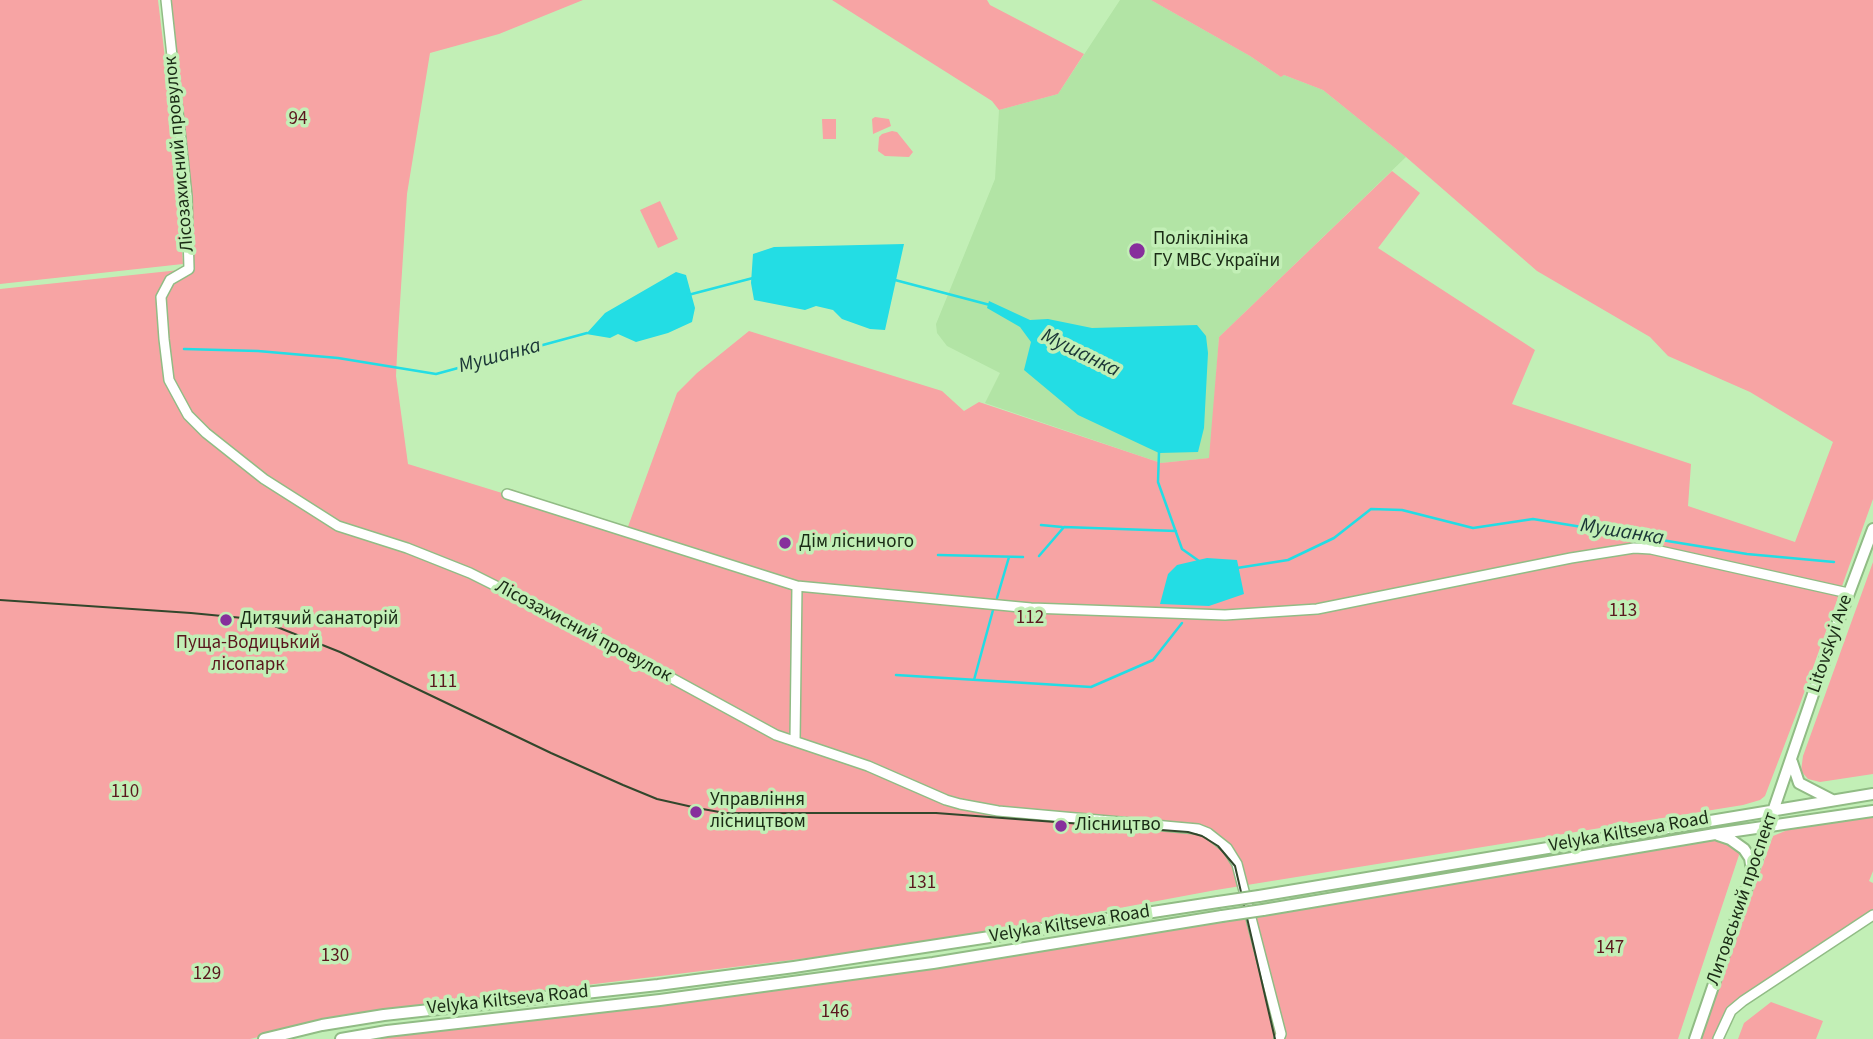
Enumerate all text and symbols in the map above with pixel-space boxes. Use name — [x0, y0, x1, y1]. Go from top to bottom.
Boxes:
street label: Лісозахисний провулок — [160, 55, 200, 253]
park label: 94 — [289, 109, 307, 131]
place label: Поліклініка ГУ МВС України — [1153, 229, 1280, 273]
marker: Поліклініка ГУ МВС України — [1127, 241, 1147, 261]
water label: Мушанка — [1037, 324, 1123, 384]
water label: Мушанка — [456, 334, 544, 380]
water label: Мушанка — [1578, 514, 1666, 552]
place label: Дім лісничого — [799, 532, 914, 554]
marker: Дім лісничого — [777, 535, 793, 551]
street label: Лісозахисний провулок — [491, 576, 675, 688]
street label: Litovskyi Ave — [1804, 592, 1858, 696]
park label: 113 — [1609, 601, 1637, 623]
park label: 112 — [1016, 608, 1044, 630]
place label: Дитячий санаторій — [240, 609, 399, 631]
marker: Дитячий санаторій — [218, 612, 234, 628]
park label: Пуща-Водицький лісопарк — [176, 633, 320, 677]
park label: 111 — [429, 672, 457, 694]
park label: 110 — [111, 782, 139, 804]
place label: Управління лісництвом — [710, 790, 806, 834]
marker: Управління лісництвом — [688, 804, 704, 820]
street label: Velyka Kiltseva Road — [1547, 808, 1711, 858]
street label: Литовський проспект — [1703, 809, 1783, 989]
place label: Лісництво — [1075, 815, 1161, 837]
marker: Лісництво — [1053, 818, 1069, 834]
park label: 131 — [908, 873, 936, 895]
street label: Velyka Kiltseva Road — [988, 901, 1152, 949]
park label: 147 — [1596, 938, 1624, 960]
park label: 130 — [321, 946, 349, 968]
park label: 129 — [193, 964, 221, 986]
street label: Velyka Kiltseva Road — [426, 981, 590, 1021]
park label: 146 — [821, 1002, 849, 1024]

